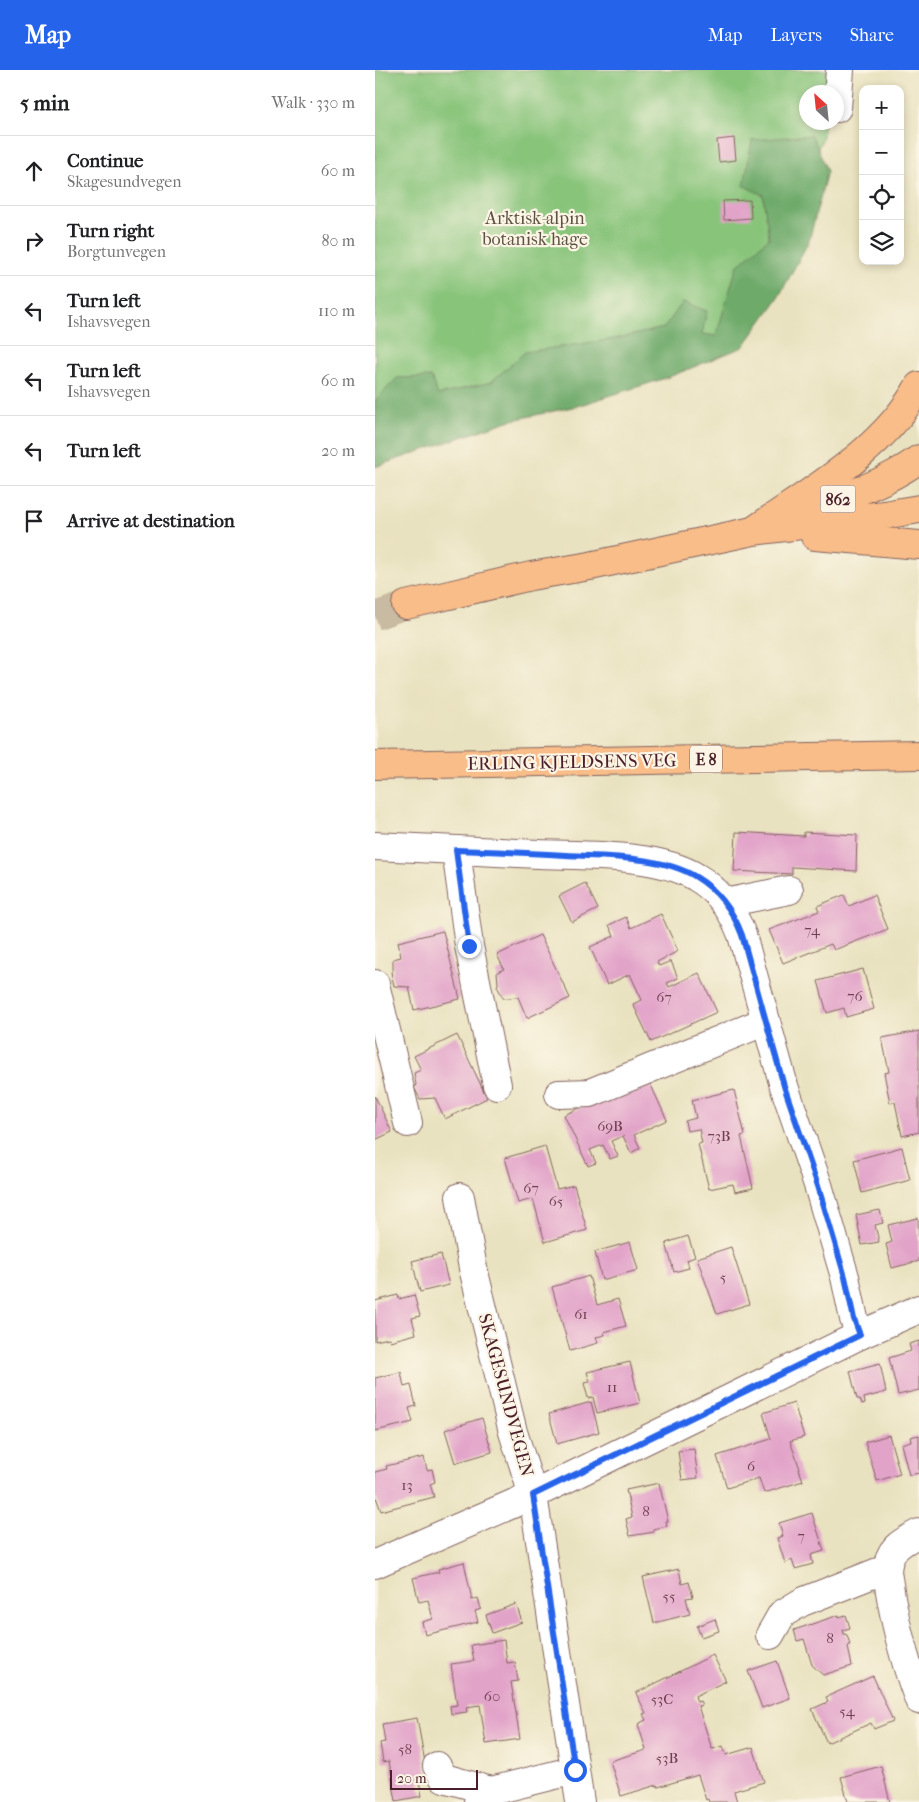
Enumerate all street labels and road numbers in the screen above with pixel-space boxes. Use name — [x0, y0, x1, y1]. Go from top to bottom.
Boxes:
road number: 862 — [821, 486, 855, 512]
road number: E 8 — [690, 746, 722, 772]
street label: ERLING KJELDSENS VEG — [467, 750, 677, 775]
street label: SKAGESUNDVEGEN — [474, 1311, 537, 1479]

